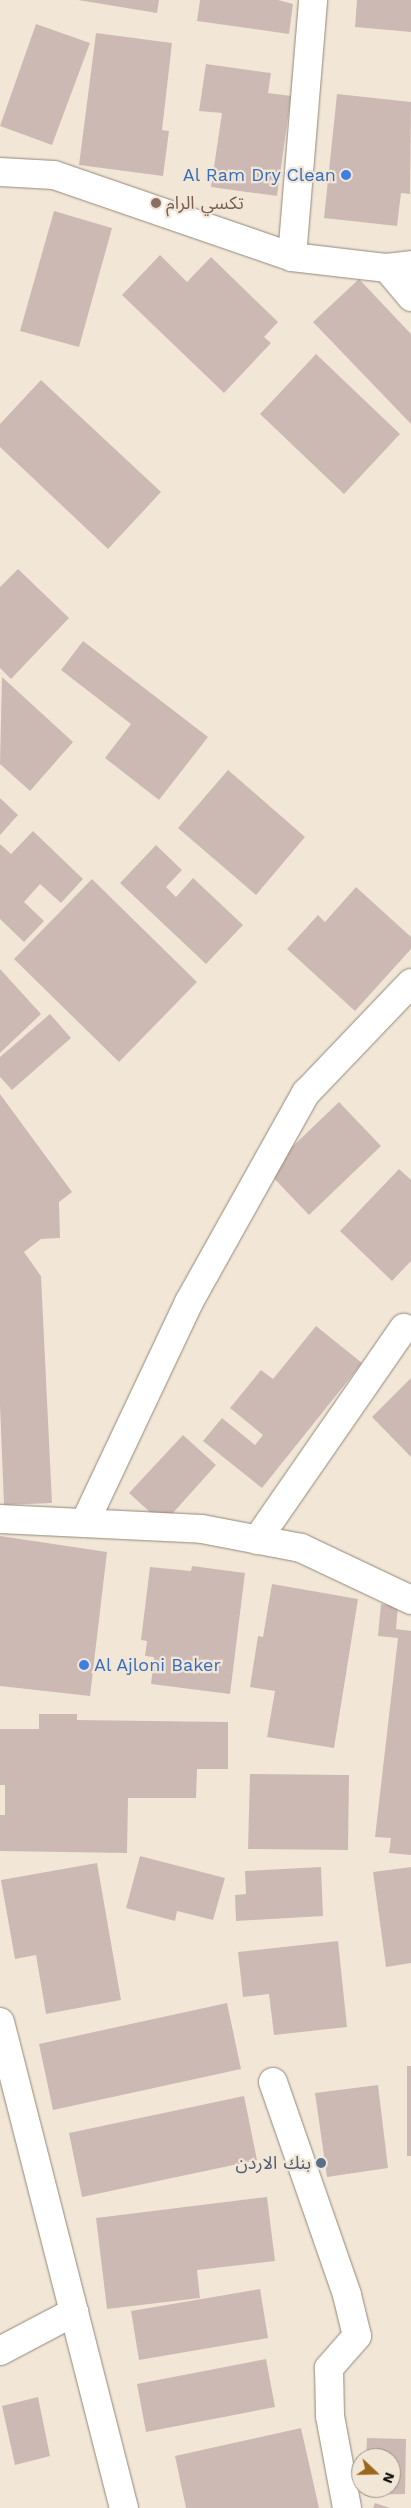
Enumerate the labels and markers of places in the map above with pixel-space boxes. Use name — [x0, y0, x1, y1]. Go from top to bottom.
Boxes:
place label: Al Ram Dry Clean — [182, 164, 336, 186]
marker: Al Ram Dry Clean — [340, 169, 352, 181]
place label: تكسي الرام — [166, 192, 244, 214]
marker: تكسي الرام — [150, 197, 162, 209]
place label: Al Ajloni Baker — [94, 1654, 222, 1676]
marker: Al Ajloni Baker — [78, 1659, 90, 1671]
place label: بنك الاردن — [236, 2152, 311, 2174]
marker: بنك الاردن — [315, 2157, 327, 2169]

